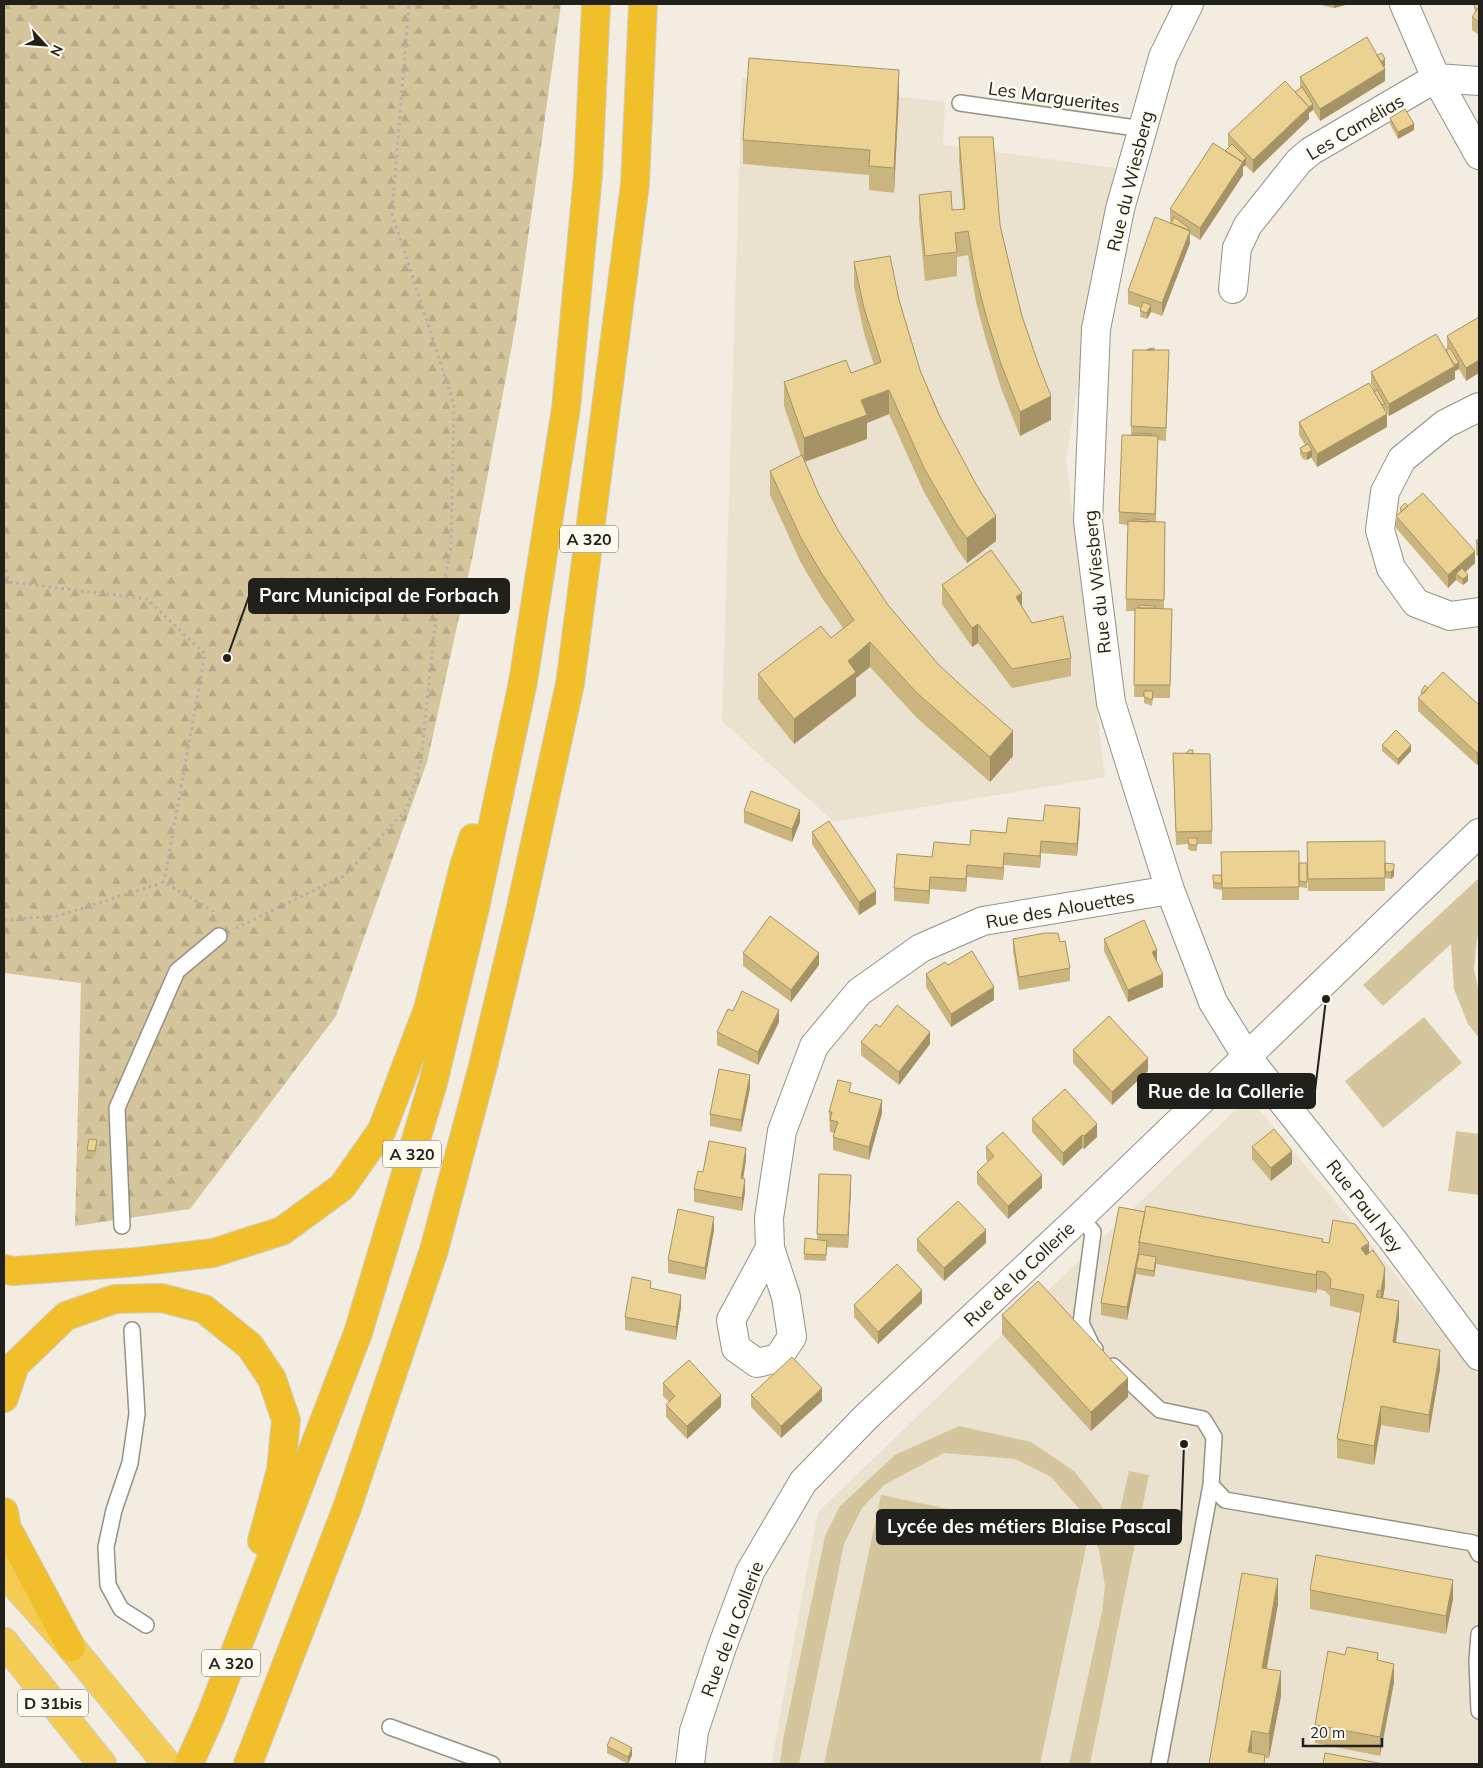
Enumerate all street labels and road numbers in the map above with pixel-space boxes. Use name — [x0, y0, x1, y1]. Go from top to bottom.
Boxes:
street label: Les Marguerites — [987, 76, 1121, 118]
street label: Les Camélias — [1302, 89, 1408, 165]
street label: Rue du Wiesberg — [1101, 108, 1159, 254]
street label: Rue du Wiesberg — [1078, 509, 1116, 655]
road number: A 320 — [560, 526, 618, 552]
street label: Rue des Alouettes — [984, 885, 1136, 933]
road number: A 320 — [383, 1140, 441, 1168]
street label: Rue Paul Ney — [1322, 1155, 1409, 1257]
street label: Rue de la Collerie — [959, 1217, 1079, 1331]
street label: Rue de la Collerie — [696, 1558, 768, 1700]
road number: A 320 — [202, 1650, 260, 1676]
road number: D 31bis — [18, 1690, 88, 1716]

